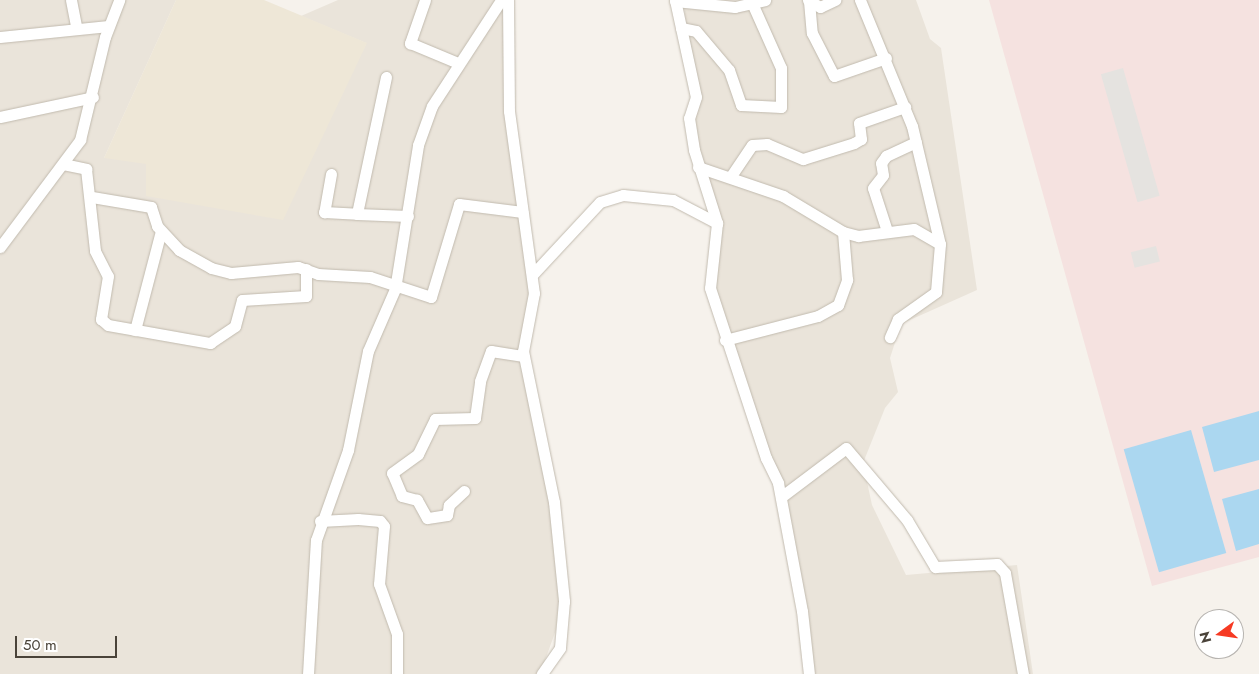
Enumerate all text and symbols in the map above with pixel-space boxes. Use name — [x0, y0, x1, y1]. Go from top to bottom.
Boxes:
north arrow — [1194, 609, 1244, 659]
scale bar — [18, 626, 120, 658]
text: N — [1194, 630, 1216, 645]
text: 50 m — [23, 634, 57, 656]

